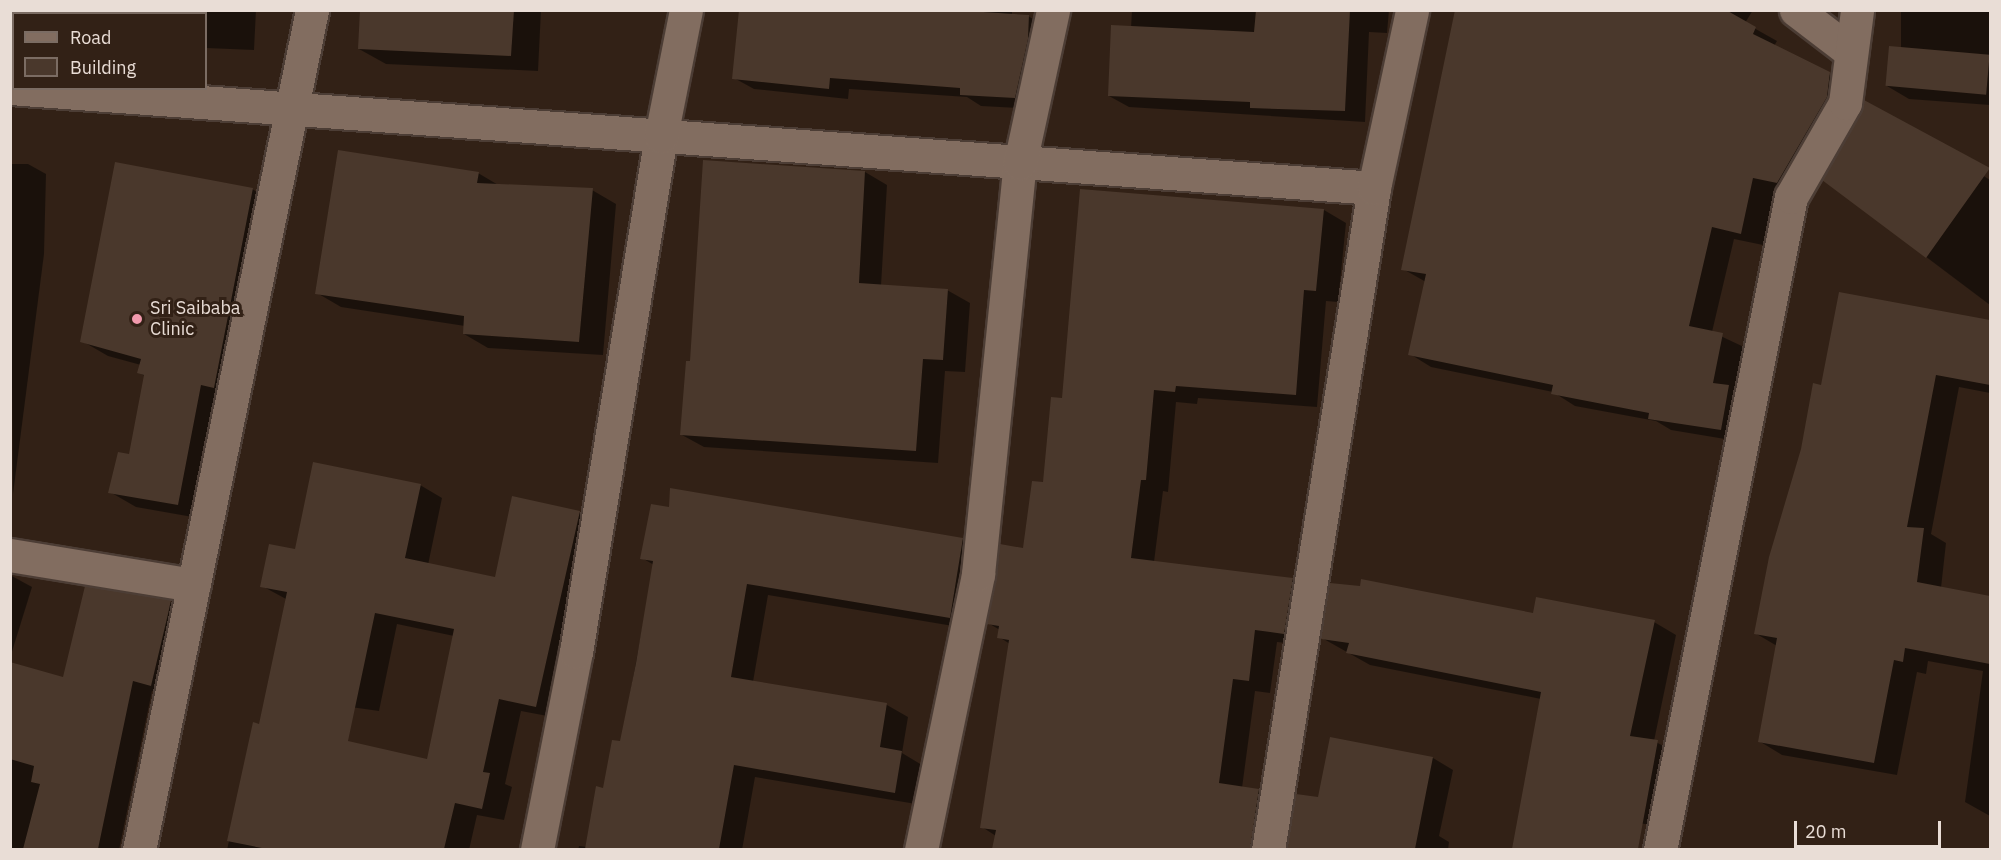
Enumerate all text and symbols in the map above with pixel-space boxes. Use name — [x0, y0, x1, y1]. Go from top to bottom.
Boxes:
legend — [12, 12, 207, 90]
text: Road — [70, 26, 111, 49]
text: Building — [70, 56, 136, 79]
place label: Sri Saibaba Clinic — [150, 298, 240, 340]
marker: Sri Saibaba Clinic — [128, 310, 146, 328]
scale bar — [1797, 809, 1944, 847]
text: 20 m — [1805, 820, 1847, 843]

